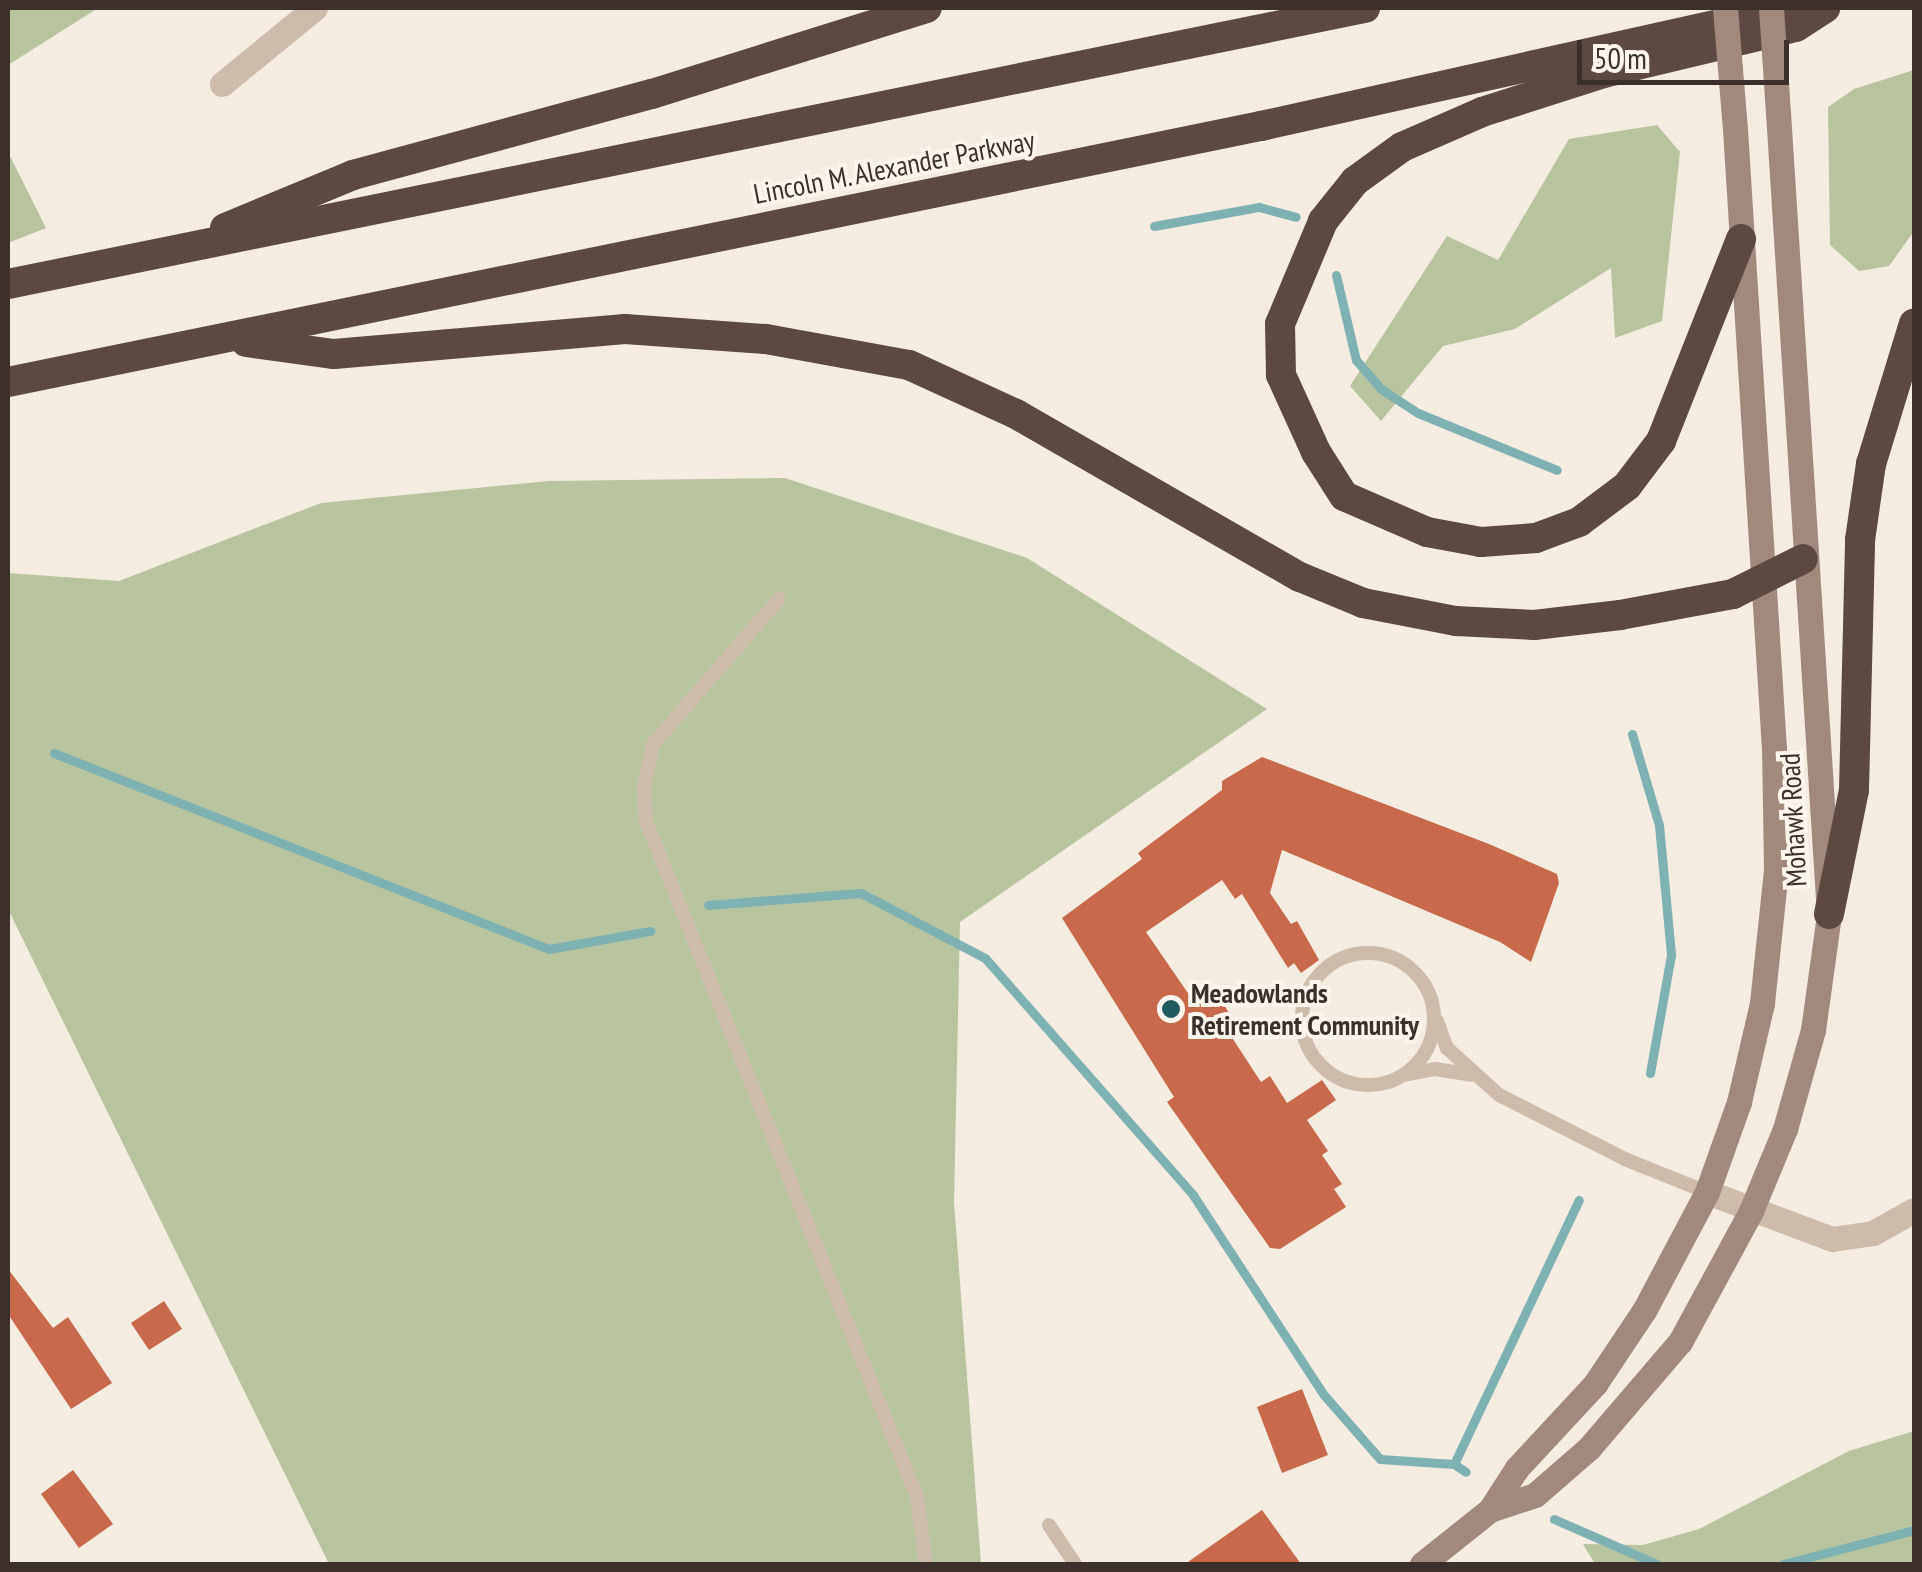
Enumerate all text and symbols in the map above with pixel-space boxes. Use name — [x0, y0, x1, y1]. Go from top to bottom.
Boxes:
scale bar — [1582, 20, 1794, 82]
text: 50 m — [1594, 38, 1647, 77]
street label: Lincoln M. Alexander Parkway — [749, 123, 1039, 211]
street label: Mohawk Road — [1773, 752, 1813, 888]
place label: Meadowlands Retirement Community — [1191, 976, 1419, 1042]
marker: Meadowlands Retirement Community — [1160, 998, 1182, 1020]

